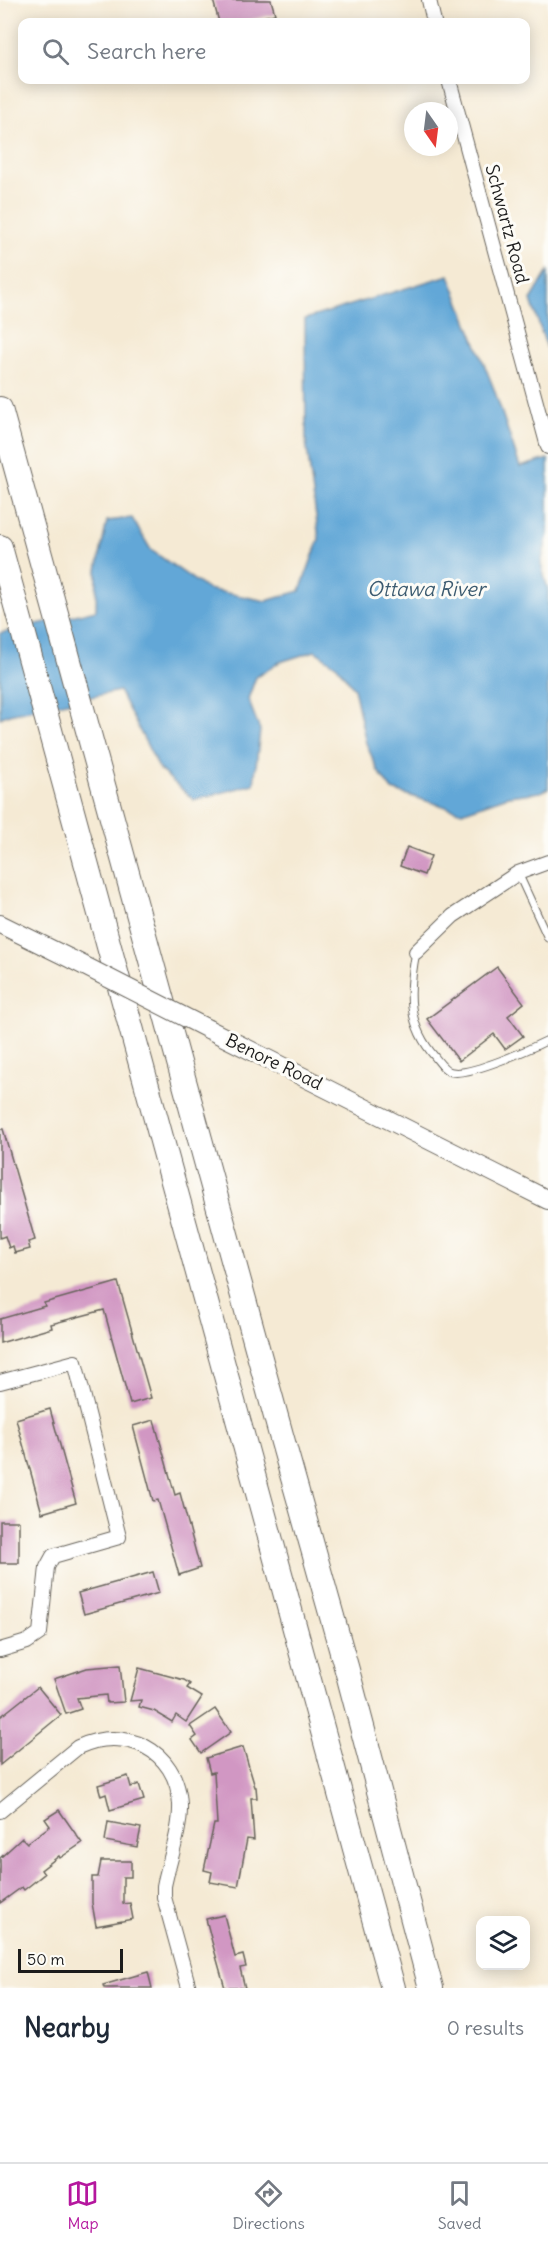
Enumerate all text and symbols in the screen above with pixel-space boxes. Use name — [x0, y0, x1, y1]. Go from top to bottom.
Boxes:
search box — [18, 18, 530, 84]
icon: search — [39, 35, 72, 68]
text: Search here — [87, 37, 206, 65]
north arrow — [404, 102, 458, 156]
street label: Schwartz Road — [481, 162, 535, 286]
water label: Ottawa River — [367, 576, 488, 601]
street label: Benore Road — [222, 1028, 327, 1095]
map controls — [476, 1916, 530, 1970]
button: layers — [476, 1916, 530, 1970]
scale bar — [18, 1946, 123, 1974]
text: 50 m — [27, 1949, 65, 1969]
text: Nearby — [24, 2011, 110, 2044]
text: 0 results — [447, 2015, 524, 2040]
tab: Map — [66, 2177, 99, 2233]
tab: Directions — [232, 2177, 305, 2233]
tab: Saved — [438, 2177, 482, 2233]

